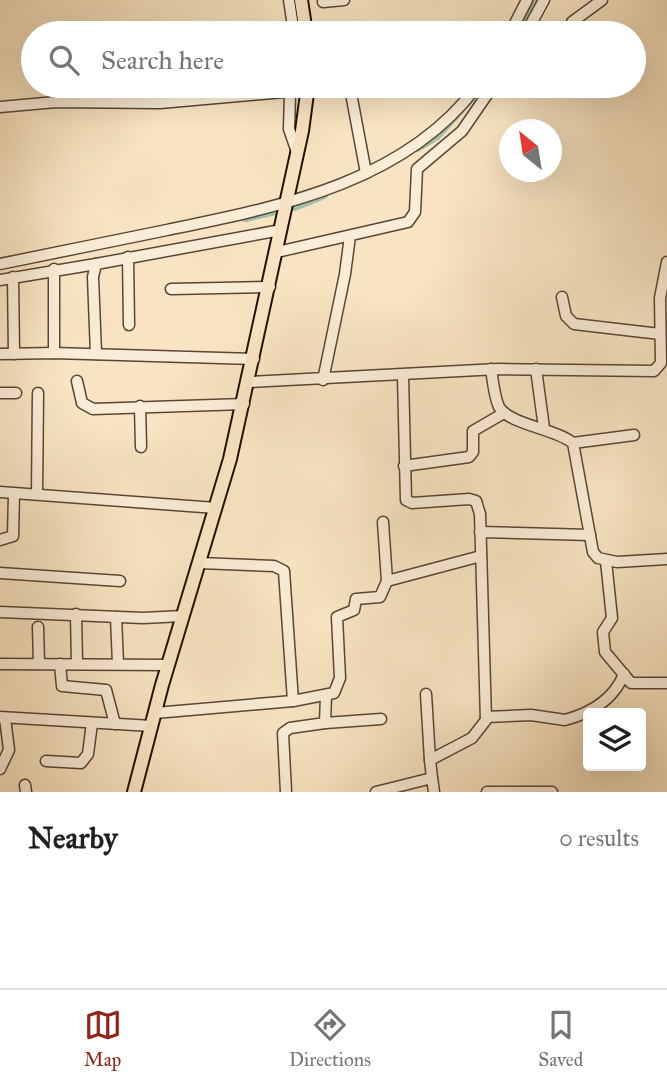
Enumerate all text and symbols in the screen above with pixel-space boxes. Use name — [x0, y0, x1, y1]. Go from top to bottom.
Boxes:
search box — [21, 21, 646, 98]
icon: search — [45, 41, 83, 79]
text: Search here — [101, 44, 224, 76]
north arrow — [499, 119, 562, 182]
map controls — [583, 708, 646, 771]
button: layers — [583, 708, 646, 771]
text: Nearby — [28, 820, 118, 856]
text: 0 results — [559, 824, 639, 852]
tab: Map — [84, 1006, 122, 1071]
tab: Directions — [289, 1006, 371, 1071]
tab: Saved — [538, 1006, 583, 1071]

